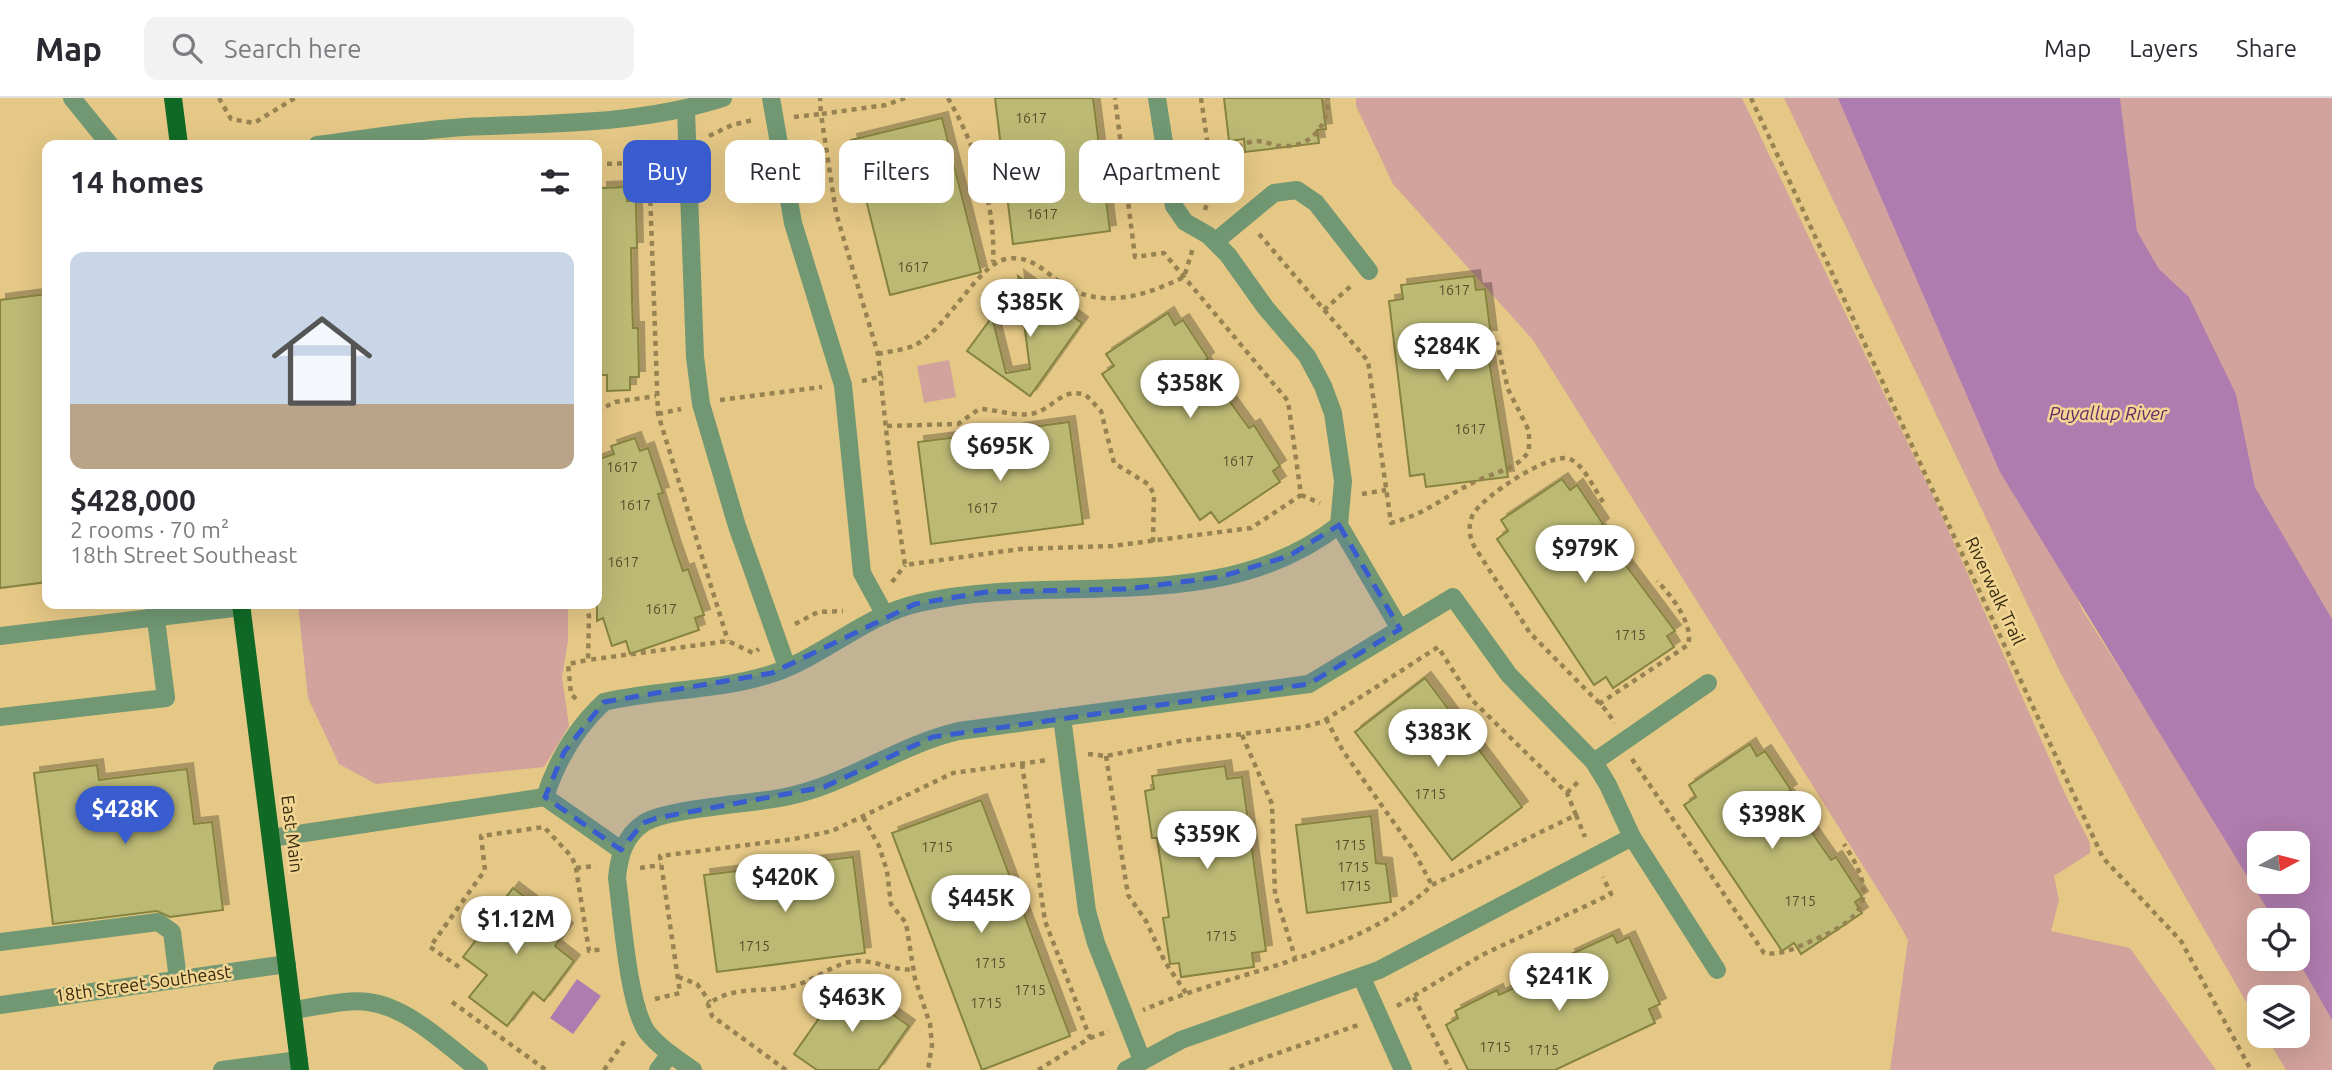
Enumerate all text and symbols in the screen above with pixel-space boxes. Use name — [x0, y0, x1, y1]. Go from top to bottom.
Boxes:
search box — [144, 17, 634, 80]
icon: search — [168, 29, 206, 67]
text: Map — [35, 30, 102, 67]
text: Search here — [224, 34, 362, 63]
text: Map — [2044, 35, 2091, 62]
text: Layers — [2129, 35, 2198, 62]
text: Share — [2236, 35, 2297, 62]
house number: 1617 — [1015, 110, 1047, 126]
chip: Buy — [623, 140, 711, 203]
chip: Rent — [725, 140, 825, 203]
chip: Filters — [839, 140, 954, 203]
chip: New — [968, 140, 1065, 203]
chip: Apartment — [1079, 140, 1244, 203]
icon: filters — [536, 163, 574, 201]
text: 14 homes — [70, 165, 204, 199]
house number: 1617 — [1026, 206, 1058, 222]
house number: 1617 — [897, 259, 929, 275]
pin: $385K — [981, 280, 1079, 339]
house number: 1617 — [1438, 282, 1470, 298]
text: $385K — [996, 289, 1064, 314]
icon: home — [259, 298, 385, 424]
pin: $284K — [1398, 324, 1496, 383]
text: $284K — [1413, 333, 1481, 358]
pin: $358K — [1141, 360, 1239, 420]
text: $358K — [1156, 370, 1224, 395]
water label: Puyallup River — [2049, 402, 2168, 424]
house number: 1617 — [1454, 421, 1486, 437]
pin: $695K — [951, 424, 1049, 483]
text: $695K — [966, 433, 1034, 458]
house number: 1617 — [1222, 453, 1254, 469]
house number: 1617 — [606, 459, 638, 475]
text: $428,000 — [70, 483, 196, 517]
house number: 1617 — [619, 497, 651, 513]
house number: 1617 — [966, 500, 998, 516]
text: 2 rooms · 70 m² — [70, 517, 229, 542]
pin: $979K — [1536, 526, 1634, 585]
street label: Riverwalk Trail — [1962, 533, 2030, 648]
text: $979K — [1551, 535, 1619, 560]
text: 18th Street Southeast — [70, 542, 297, 567]
house number: 1617 — [607, 554, 639, 570]
house number: 1617 — [645, 601, 677, 617]
house number: 1715 — [1614, 627, 1646, 643]
pin: $383K — [1389, 710, 1487, 769]
text: $383K — [1404, 719, 1472, 744]
pin: $428K — [76, 786, 174, 846]
house number: 1715 — [1414, 786, 1446, 802]
pin: $398K — [1723, 792, 1821, 851]
street label: East Main — [278, 794, 308, 874]
text: $428K — [91, 796, 159, 821]
text: $398K — [1738, 801, 1806, 826]
pin: $359K — [1158, 812, 1256, 871]
text: $359K — [1173, 821, 1241, 846]
north arrow — [2247, 831, 2310, 894]
map controls — [2247, 831, 2310, 1048]
house number: 1715 — [1334, 837, 1366, 853]
house number: 1715 — [921, 839, 953, 855]
pin: $420K — [736, 854, 834, 914]
house number: 1715 — [1337, 859, 1369, 875]
text: $420K — [751, 864, 819, 889]
pin: $445K — [932, 876, 1030, 935]
house number: 1715 — [1339, 878, 1371, 894]
text: $445K — [947, 885, 1015, 910]
house number: 1715 — [1784, 893, 1816, 909]
pin: $1.12M — [459, 896, 573, 956]
text: $1.12M — [477, 906, 555, 931]
button: locate — [2247, 908, 2310, 971]
house number: 1715 — [1205, 928, 1237, 944]
house number: 1715 — [738, 938, 770, 954]
pin: $241K — [1510, 954, 1608, 1013]
house number: 1715 — [974, 955, 1006, 971]
street label: 18th Street Southeast — [53, 961, 232, 1005]
text: $241K — [1525, 963, 1593, 988]
pin: $463K — [803, 974, 901, 1034]
house number: 1715 — [1014, 982, 1046, 998]
text: $463K — [818, 984, 886, 1009]
button: layers — [2247, 985, 2310, 1048]
house number: 1715 — [970, 995, 1002, 1011]
house number: 1715 — [1479, 1039, 1511, 1055]
house number: 1715 — [1527, 1042, 1559, 1058]

